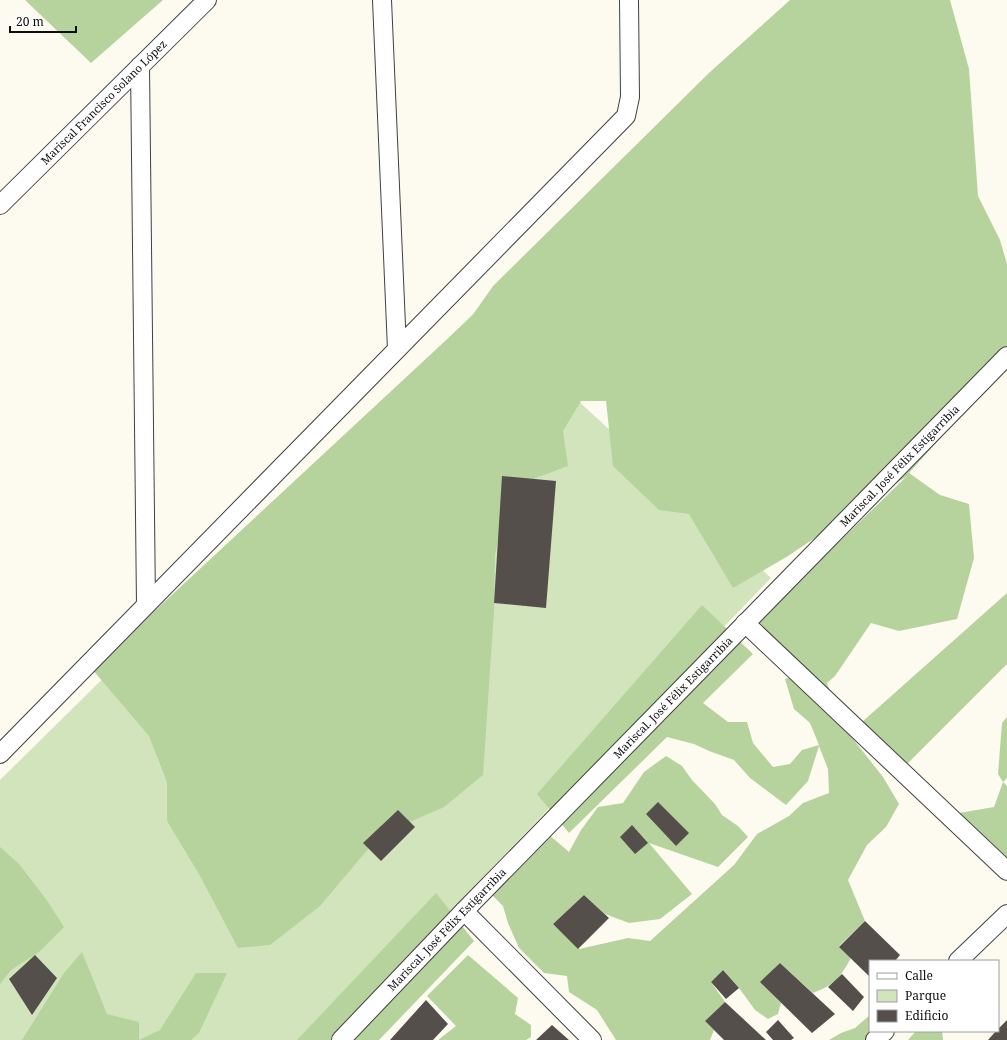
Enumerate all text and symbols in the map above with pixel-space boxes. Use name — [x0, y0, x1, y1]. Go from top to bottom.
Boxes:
scale bar — [10, 8, 76, 34]
text: 20 m — [16, 13, 44, 30]
street label: Mariscal Francisco Solano López — [37, 36, 170, 168]
street label: Mariscal. José Félix Estigarribia — [836, 401, 962, 530]
street label: Mariscal. José Félix Estigarribia — [610, 633, 736, 761]
street label: Mariscal. José Félix Estigarribia — [384, 865, 509, 994]
legend — [869, 960, 999, 1032]
text: Calle — [905, 967, 933, 984]
text: Parque — [905, 987, 946, 1004]
text: Edificio — [905, 1007, 948, 1024]

